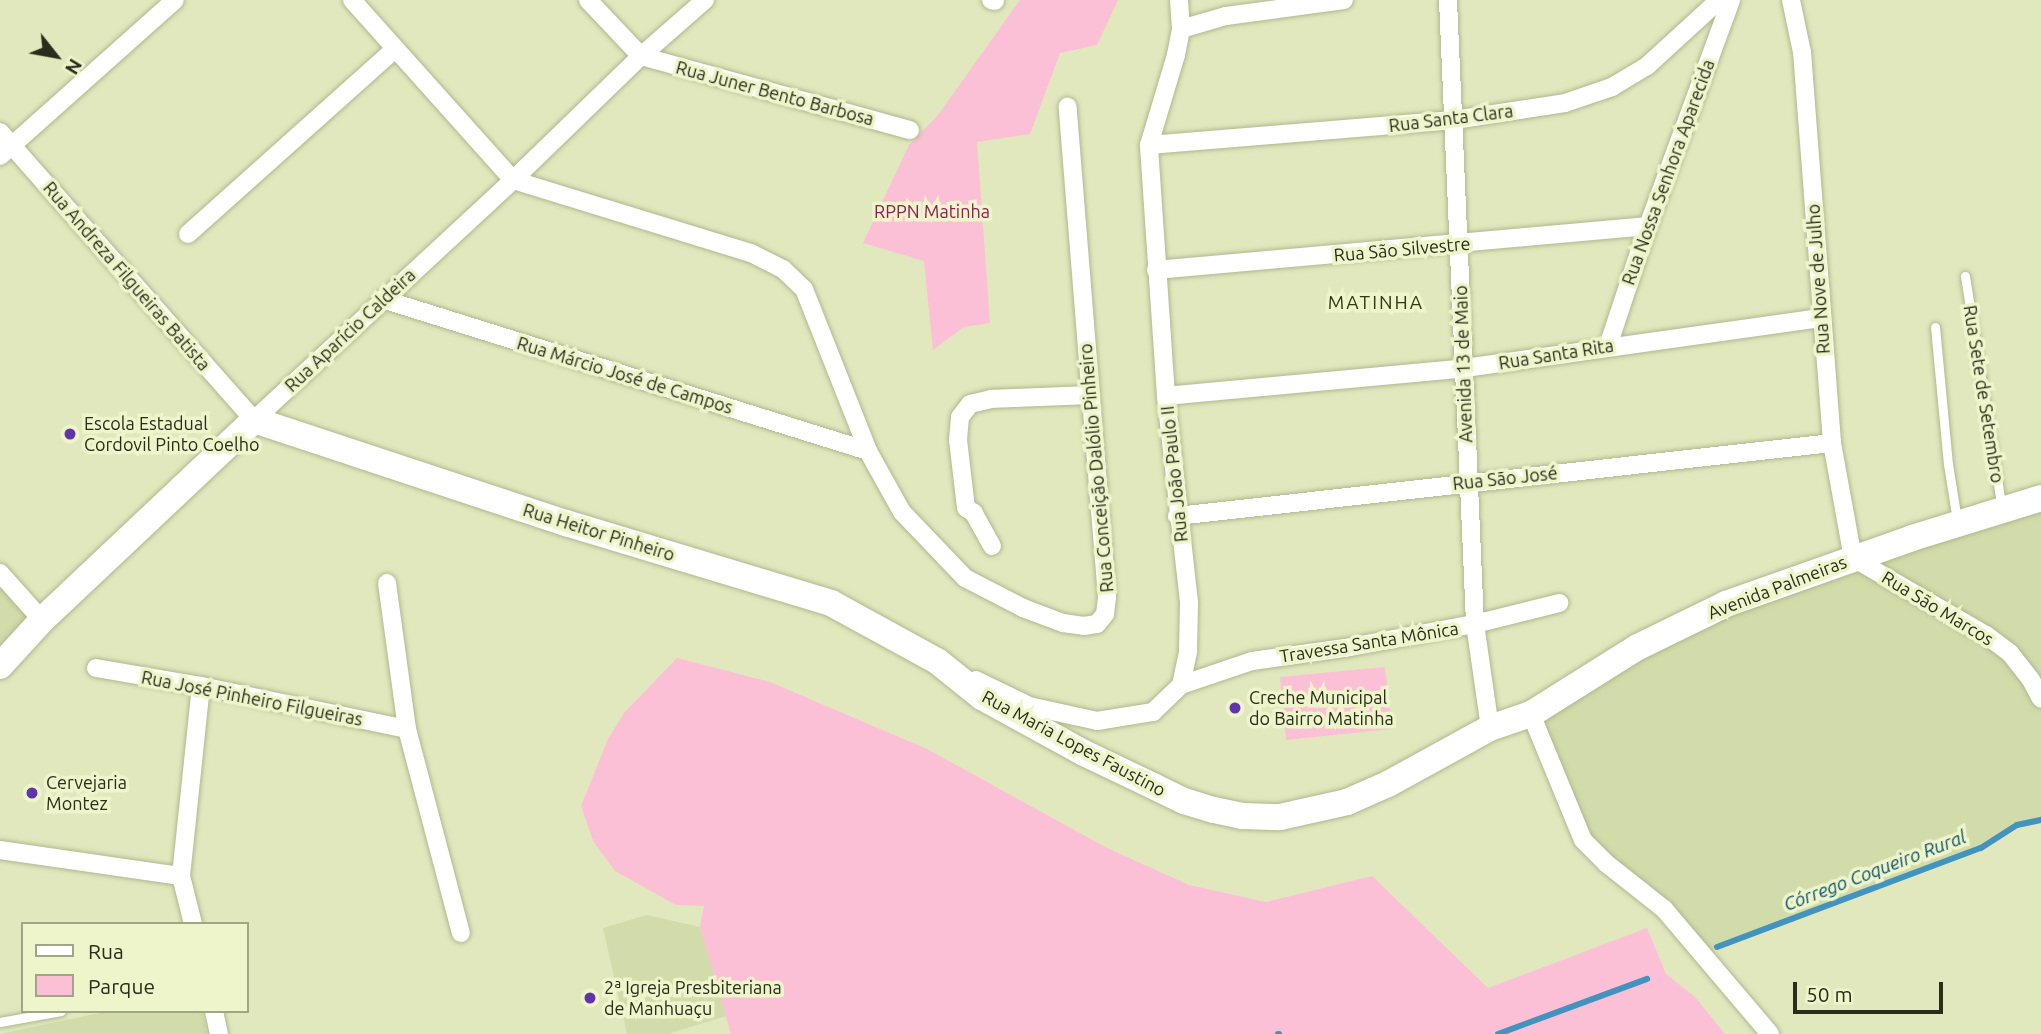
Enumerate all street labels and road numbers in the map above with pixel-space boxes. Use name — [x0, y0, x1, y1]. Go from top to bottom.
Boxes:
street label: Rua Juner Bento Barbosa — [674, 56, 876, 130]
street label: Rua Nossa Senhora Aparecida — [1617, 56, 1719, 288]
street label: Rua Santa Clara — [1387, 100, 1515, 136]
street label: Rua Andreza Filgueiras Batista — [39, 177, 215, 375]
street label: Rua Nove de Julho — [1802, 203, 1834, 355]
street label: Rua São Silvestre — [1333, 232, 1471, 266]
street label: Rua Aparício Caldeira — [280, 264, 420, 396]
street label: Avenida 13 de Maio — [1449, 285, 1477, 443]
street label: Rua Sete de Setembro — [1959, 304, 2009, 484]
street label: Rua Márcio José de Campos — [514, 332, 736, 418]
street label: Rua Santa Rita — [1497, 334, 1615, 374]
street label: Rua Conceição Dalólio Pinheiro — [1074, 343, 1118, 593]
street label: Rua João Paulo II — [1156, 405, 1192, 543]
street label: Rua São José — [1451, 462, 1559, 494]
street label: Rua Heitor Pinheiro — [520, 499, 678, 565]
street label: Avenida Palmeiras — [1705, 551, 1849, 623]
street label: Rua São Marcos — [1878, 566, 1998, 650]
street label: Travessa Santa Mônica — [1278, 617, 1460, 667]
street label: Rua José Pinheiro Filgueiras — [140, 666, 364, 730]
street label: Rua Maria Lopes Faustino — [979, 685, 1169, 801]

